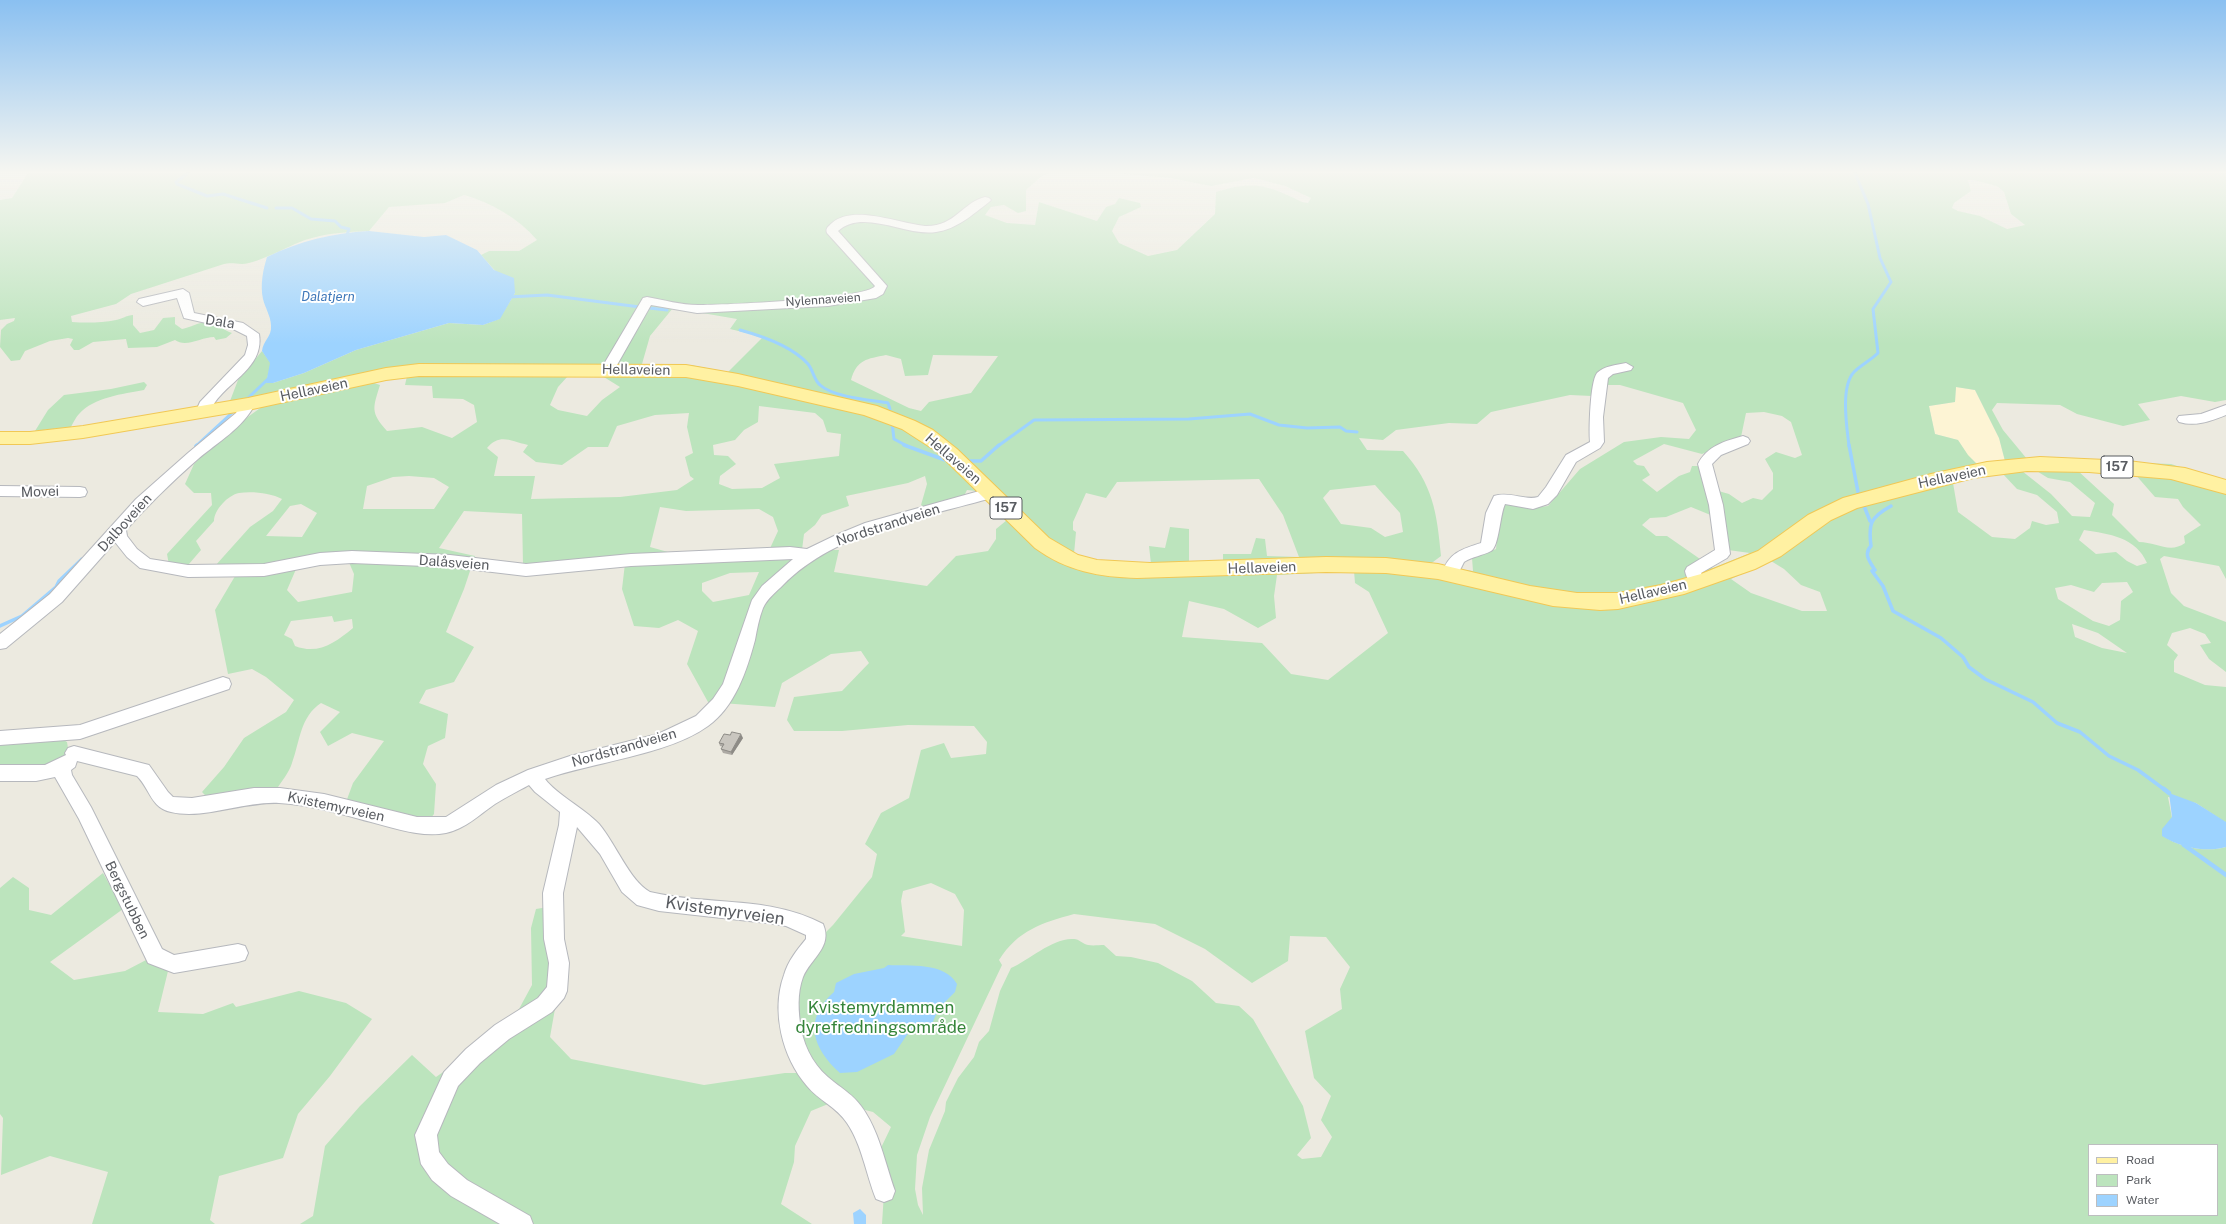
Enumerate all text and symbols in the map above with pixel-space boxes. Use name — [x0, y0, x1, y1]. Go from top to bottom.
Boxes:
water label: Dalatjern — [301, 289, 355, 305]
street label: Nylennaveien — [785, 290, 861, 310]
street label: Dala — [204, 311, 236, 333]
street label: Hellaveien — [602, 361, 670, 379]
street label: Hellaveien — [279, 375, 349, 405]
street label: Hellaveien — [922, 430, 984, 488]
road number: 157 — [2101, 456, 2133, 478]
street label: Hellaveien — [1917, 462, 1987, 492]
street label: Movei — [21, 483, 59, 501]
street label: Dalboveien — [95, 491, 155, 555]
road number: 157 — [990, 497, 1022, 519]
street label: Nordstrandveien — [834, 500, 942, 550]
street label: Dalåsveien — [418, 552, 490, 574]
street label: Hellaveien — [1227, 558, 1297, 578]
street label: Hellaveien — [1618, 576, 1688, 608]
street label: Nordstrandveien — [570, 725, 678, 771]
street label: Kvistemyrveien — [286, 788, 386, 826]
street label: Bergstubben — [101, 858, 153, 942]
street label: Kvistemyrveien — [664, 893, 786, 929]
park label: Kvistemyrdammen dyrefredningsområde — [796, 998, 966, 1038]
legend — [2088, 1144, 2218, 1216]
text: Road — [2126, 1153, 2154, 1167]
text: Park — [2126, 1173, 2152, 1187]
text: Water — [2126, 1193, 2159, 1207]

